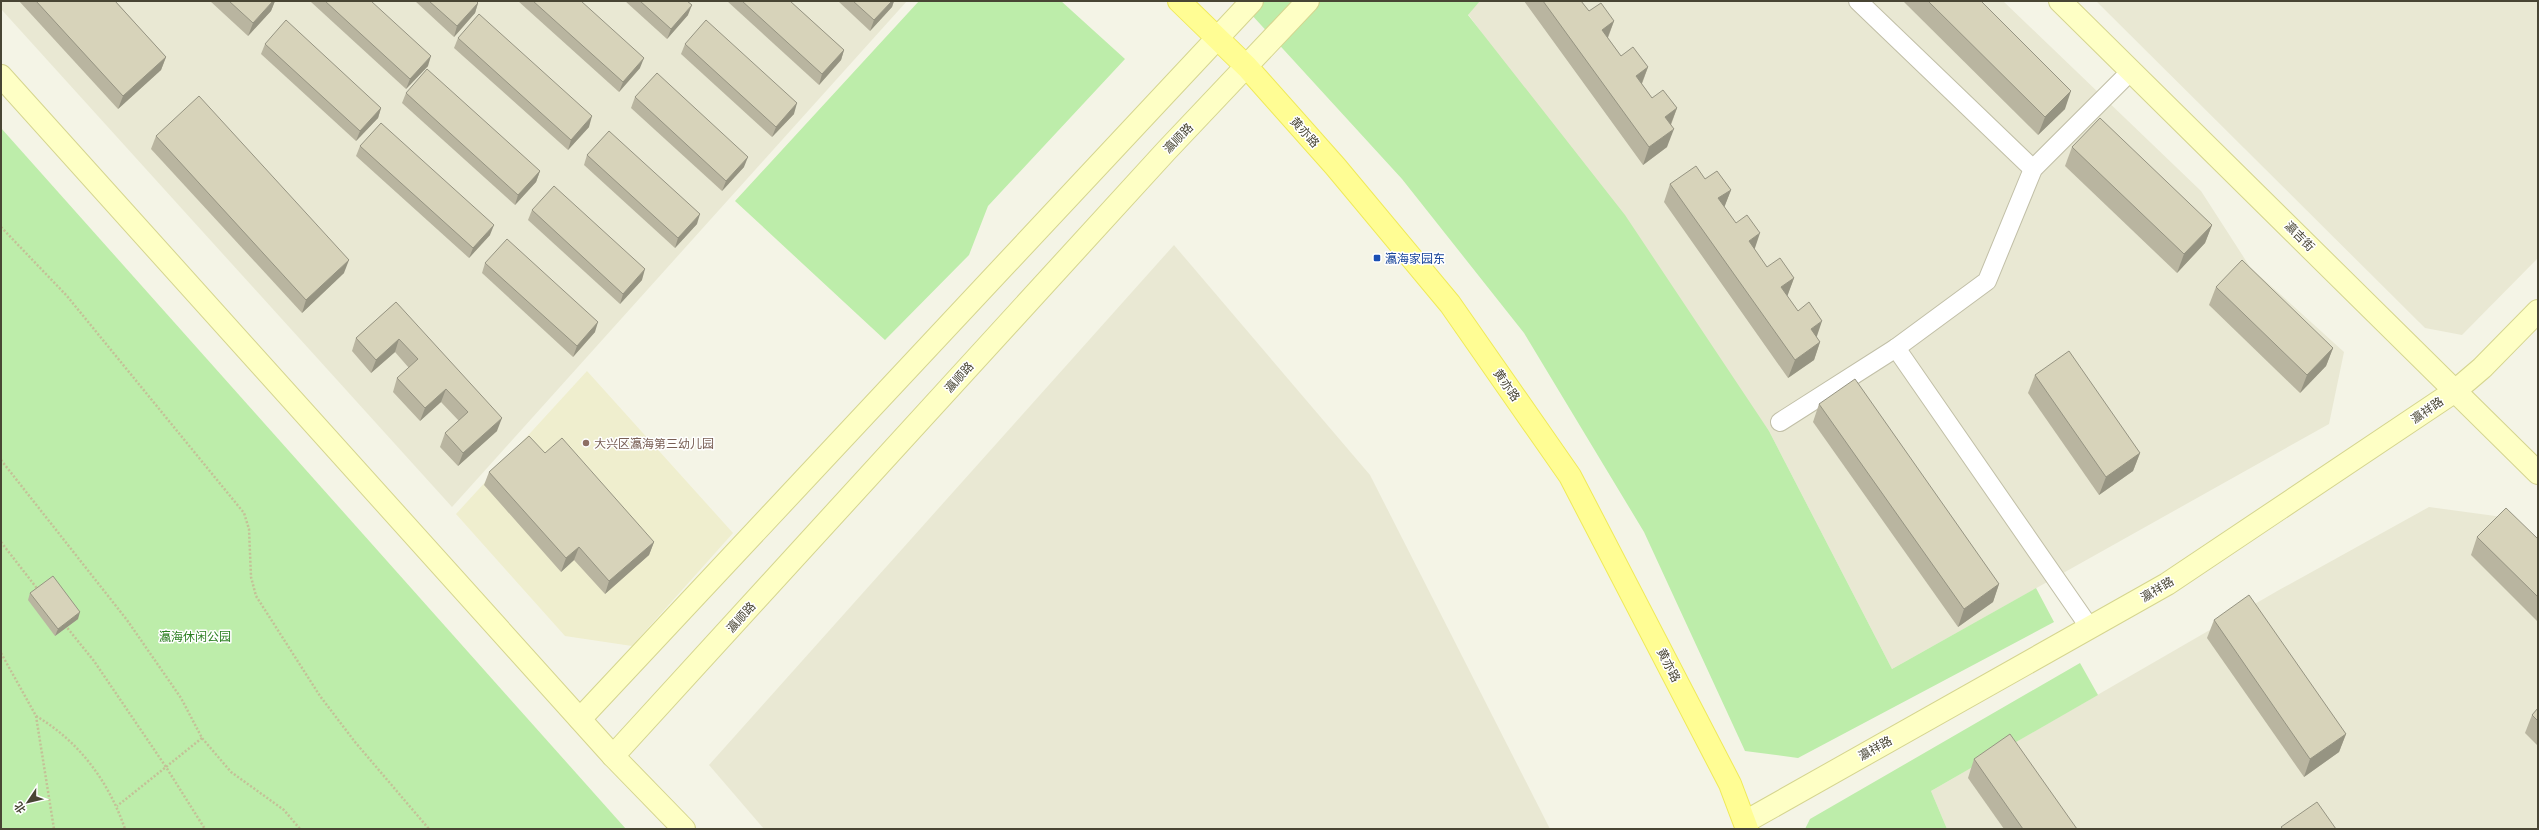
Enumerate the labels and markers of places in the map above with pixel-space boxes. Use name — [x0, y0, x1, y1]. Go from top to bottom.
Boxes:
place label: 瀛海家园东 — [1385, 251, 1445, 266]
marker: 瀛海家园东 — [1372, 253, 1382, 263]
place label: 大兴区瀛海第三幼儿园 — [594, 436, 714, 451]
marker: 大兴区瀛海第三幼儿园 — [581, 438, 591, 448]

